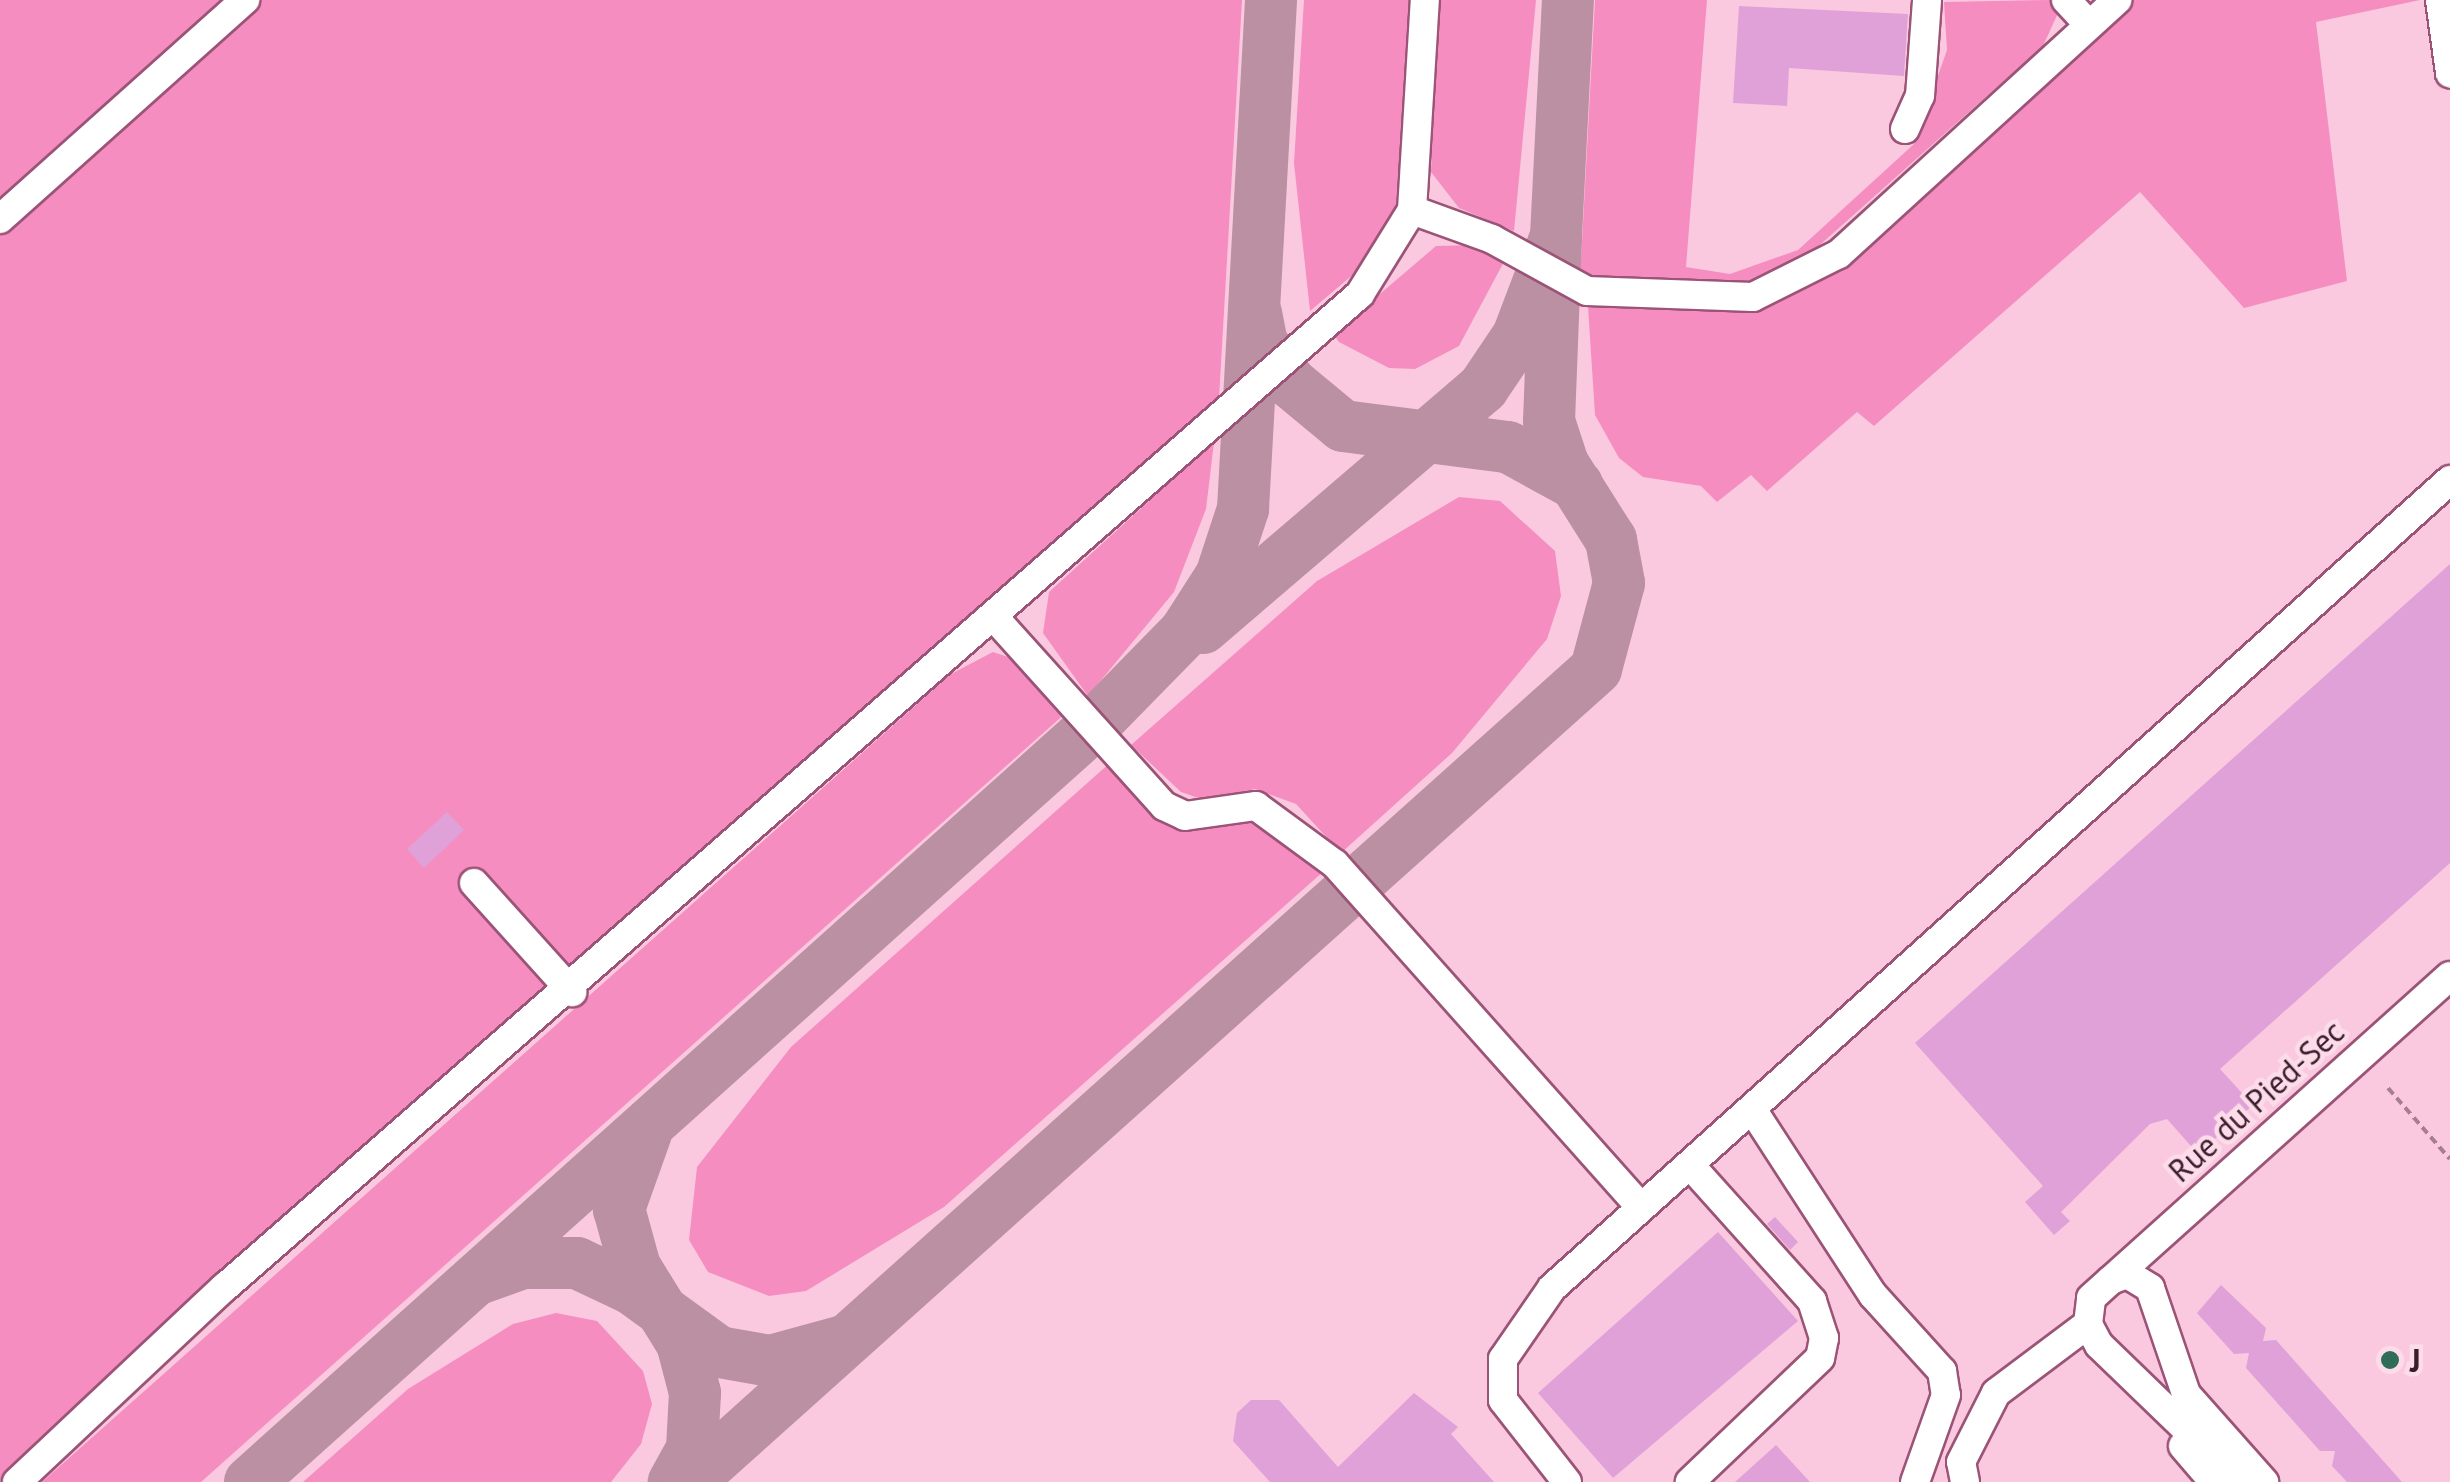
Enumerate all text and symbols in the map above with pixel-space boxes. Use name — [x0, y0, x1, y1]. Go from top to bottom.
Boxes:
street label: Rue du Pied-Sec — [2160, 1012, 2352, 1190]
place label: J — [2410, 1341, 2421, 1379]
marker: J — [2379, 1349, 2401, 1371]

